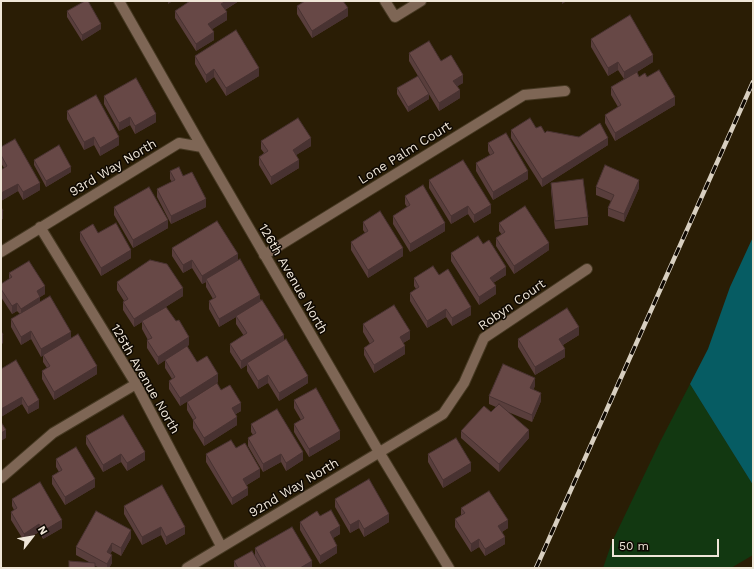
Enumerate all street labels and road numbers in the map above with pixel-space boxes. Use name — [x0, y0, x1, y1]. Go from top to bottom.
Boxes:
street label: Lone Palm Court — [356, 118, 454, 188]
street label: 93rd Way North — [67, 136, 159, 200]
street label: 126th Avenue North — [255, 221, 331, 337]
street label: Robyn Court — [475, 276, 549, 334]
street label: 125th Avenue North — [107, 321, 183, 437]
street label: 92nd Way North — [246, 455, 342, 521]

